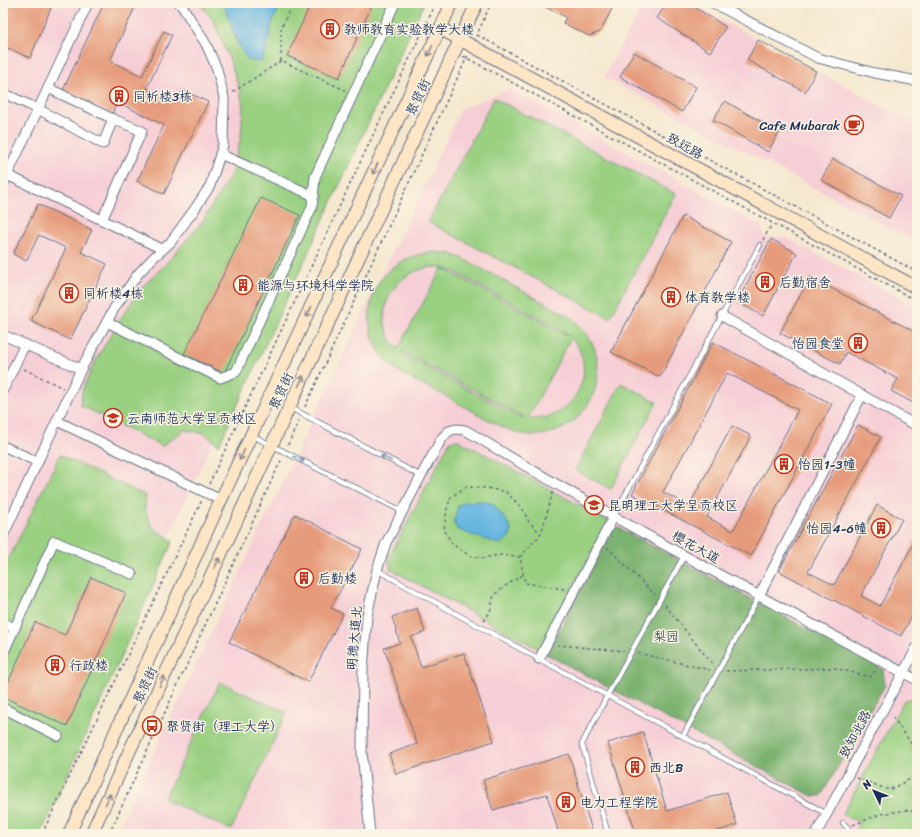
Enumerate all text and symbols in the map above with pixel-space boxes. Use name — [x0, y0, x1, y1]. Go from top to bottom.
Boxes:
building icon: 教师教育实验教学大楼 — [319, 18, 341, 40]
place label: 教师教育实验教学大楼 — [344, 18, 474, 41]
one-way arrow — [426, 45, 433, 57]
street label: 聚贤街 — [399, 74, 437, 120]
building icon: 同析楼3栋 — [108, 85, 130, 107]
place label: 同析楼3栋 — [133, 85, 192, 108]
place label: Cafe Mubarak — [759, 114, 840, 137]
cafe icon: Cafe Mubarak — [843, 114, 865, 136]
street label: 致远路 — [662, 126, 708, 166]
one-way arrow — [371, 163, 378, 175]
building icon: 后勤宿舍 — [754, 271, 776, 293]
place label: 后勤宿舍 — [779, 271, 831, 294]
building icon: 能源与环境科学学院 — [232, 274, 254, 296]
place label: 能源与环境科学学院 — [257, 274, 374, 297]
building icon: 同析楼4栋 — [58, 282, 80, 304]
place label: 同析楼4栋 — [83, 282, 143, 305]
building icon: 体育教学楼 — [660, 286, 682, 308]
place label: 体育教学楼 — [685, 286, 750, 309]
one-way arrow — [305, 306, 312, 318]
place label: 怡园食堂 — [792, 332, 844, 355]
building icon: 怡园食堂 — [847, 332, 869, 354]
street label: 聚贤街 — [262, 368, 300, 414]
one-way arrow — [298, 375, 305, 387]
school or university icon: 云南师范大学呈贡校区 — [102, 407, 124, 429]
place label: 云南师范大学呈贡校区 — [127, 407, 257, 430]
one-way arrow — [238, 449, 245, 461]
one-way arrow — [380, 453, 392, 461]
building icon: 怡园1-3幢 — [773, 453, 795, 475]
place label: 怡园1-3幢 — [798, 453, 856, 476]
one-way arrow — [292, 456, 304, 463]
school or university icon: 昆明理工大学呈贡校区 — [583, 494, 605, 516]
place label: 昆明理工大学呈贡校区 — [608, 494, 738, 517]
place label: 怡园4-6幢 — [806, 517, 867, 540]
building icon: 怡园4-6幢 — [870, 517, 892, 539]
street label: 樱花大道 — [668, 524, 724, 570]
one-way arrow — [214, 557, 221, 569]
building icon: 后勤楼 — [293, 567, 315, 589]
place label: 后勤楼 — [318, 567, 357, 590]
street label: 明德大道北 — [340, 605, 368, 671]
park label: 梨园 — [653, 625, 679, 648]
building icon: 行政楼 — [44, 654, 66, 676]
place label: 行政楼 — [69, 654, 108, 677]
street label: 聚贤街 — [126, 662, 164, 708]
one-way arrow — [159, 675, 166, 687]
street label: 致知北路 — [833, 706, 877, 762]
bus stop icon: 聚贤街（理工大学） — [141, 715, 163, 737]
place label: 聚贤街（理工大学） — [166, 715, 283, 738]
building icon: 西北B — [624, 756, 646, 778]
place label: 西北B — [649, 756, 683, 779]
north arrow — [854, 771, 894, 811]
text: N — [857, 775, 877, 795]
building icon: 电力工程学院 — [555, 791, 577, 813]
place label: 电力工程学院 — [580, 791, 658, 814]
one-way arrow — [105, 793, 112, 805]

